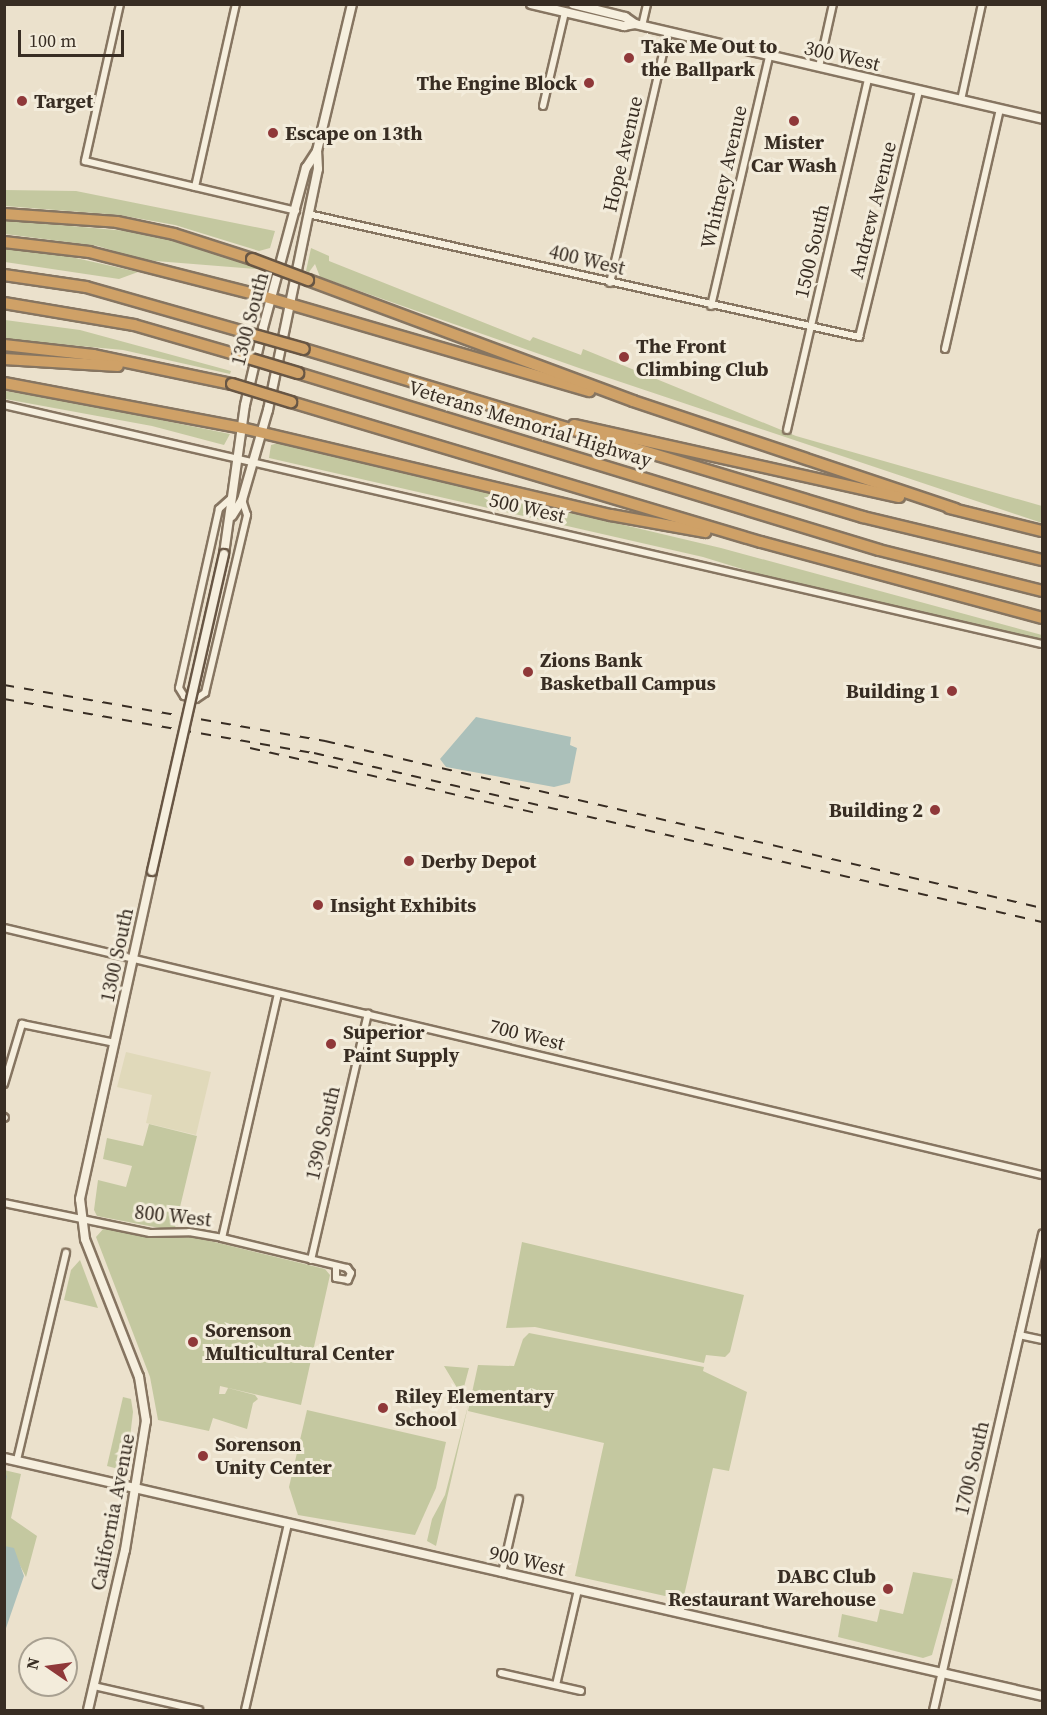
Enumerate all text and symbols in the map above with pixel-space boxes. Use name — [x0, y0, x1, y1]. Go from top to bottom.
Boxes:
scale bar — [21, 18, 128, 56]
text: 100 m — [29, 28, 76, 53]
place label: Take Me Out to the Ballpark — [641, 34, 777, 81]
street label: 300 West — [801, 36, 883, 76]
marker: Take Me Out to the Ballpark — [622, 51, 636, 65]
place label: The Engine Block — [416, 71, 577, 95]
marker: The Engine Block — [582, 76, 596, 90]
place label: Target — [34, 89, 93, 113]
marker: Target — [15, 94, 29, 108]
street label: Hope Avenue — [598, 94, 648, 214]
street label: Whitney Avenue — [696, 103, 752, 251]
marker: Mister Car Wash — [787, 114, 801, 128]
place label: Escape on 13th — [285, 121, 422, 145]
marker: Escape on 13th — [266, 126, 280, 140]
place label: Mister Car Wash — [751, 130, 837, 177]
street label: Andrew Avenue — [844, 139, 902, 281]
street label: 1500 South — [790, 202, 834, 300]
street label: 400 West — [546, 240, 628, 280]
street label: 1300 South — [226, 270, 274, 368]
place label: The Front Climbing Club — [636, 334, 769, 381]
marker: The Front Climbing Club — [617, 350, 631, 364]
street label: Veterans Memorial Highway — [405, 375, 655, 473]
street label: 500 West — [486, 488, 568, 528]
place label: Zions Bank Basketball Campus — [540, 648, 716, 695]
marker: Zions Bank Basketball Campus — [521, 665, 535, 679]
place label: Building 1 — [846, 679, 940, 703]
marker: Building 1 — [945, 684, 959, 698]
place label: Building 2 — [829, 798, 923, 822]
marker: Building 2 — [928, 803, 942, 817]
place label: Derby Depot — [421, 849, 536, 873]
marker: Derby Depot — [402, 854, 416, 868]
place label: Insight Exhibits — [330, 893, 476, 917]
marker: Insight Exhibits — [311, 898, 325, 912]
street label: 1300 South — [95, 906, 139, 1004]
street label: 700 West — [486, 1014, 568, 1056]
place label: Superior Paint Supply — [343, 1020, 459, 1067]
marker: Superior Paint Supply — [324, 1037, 338, 1051]
street label: 1390 South — [301, 1084, 345, 1182]
street label: 800 West — [133, 1200, 213, 1232]
place label: Sorenson Multicultural Center — [205, 1318, 394, 1365]
marker: Sorenson Multicultural Center — [186, 1335, 200, 1349]
place label: Riley Elementary School — [395, 1384, 554, 1431]
marker: Riley Elementary School — [376, 1401, 390, 1415]
street label: 1700 South — [950, 1419, 994, 1517]
street label: California Avenue — [86, 1431, 140, 1593]
place label: Sorenson Unity Center — [215, 1432, 332, 1479]
marker: Sorenson Unity Center — [196, 1449, 210, 1463]
street label: 900 West — [486, 1541, 568, 1581]
place label: DABC Club Restaurant Warehouse — [668, 1565, 876, 1612]
marker: DABC Club Restaurant Warehouse — [881, 1582, 895, 1596]
north arrow — [18, 1637, 78, 1697]
text: N — [20, 1655, 44, 1672]

